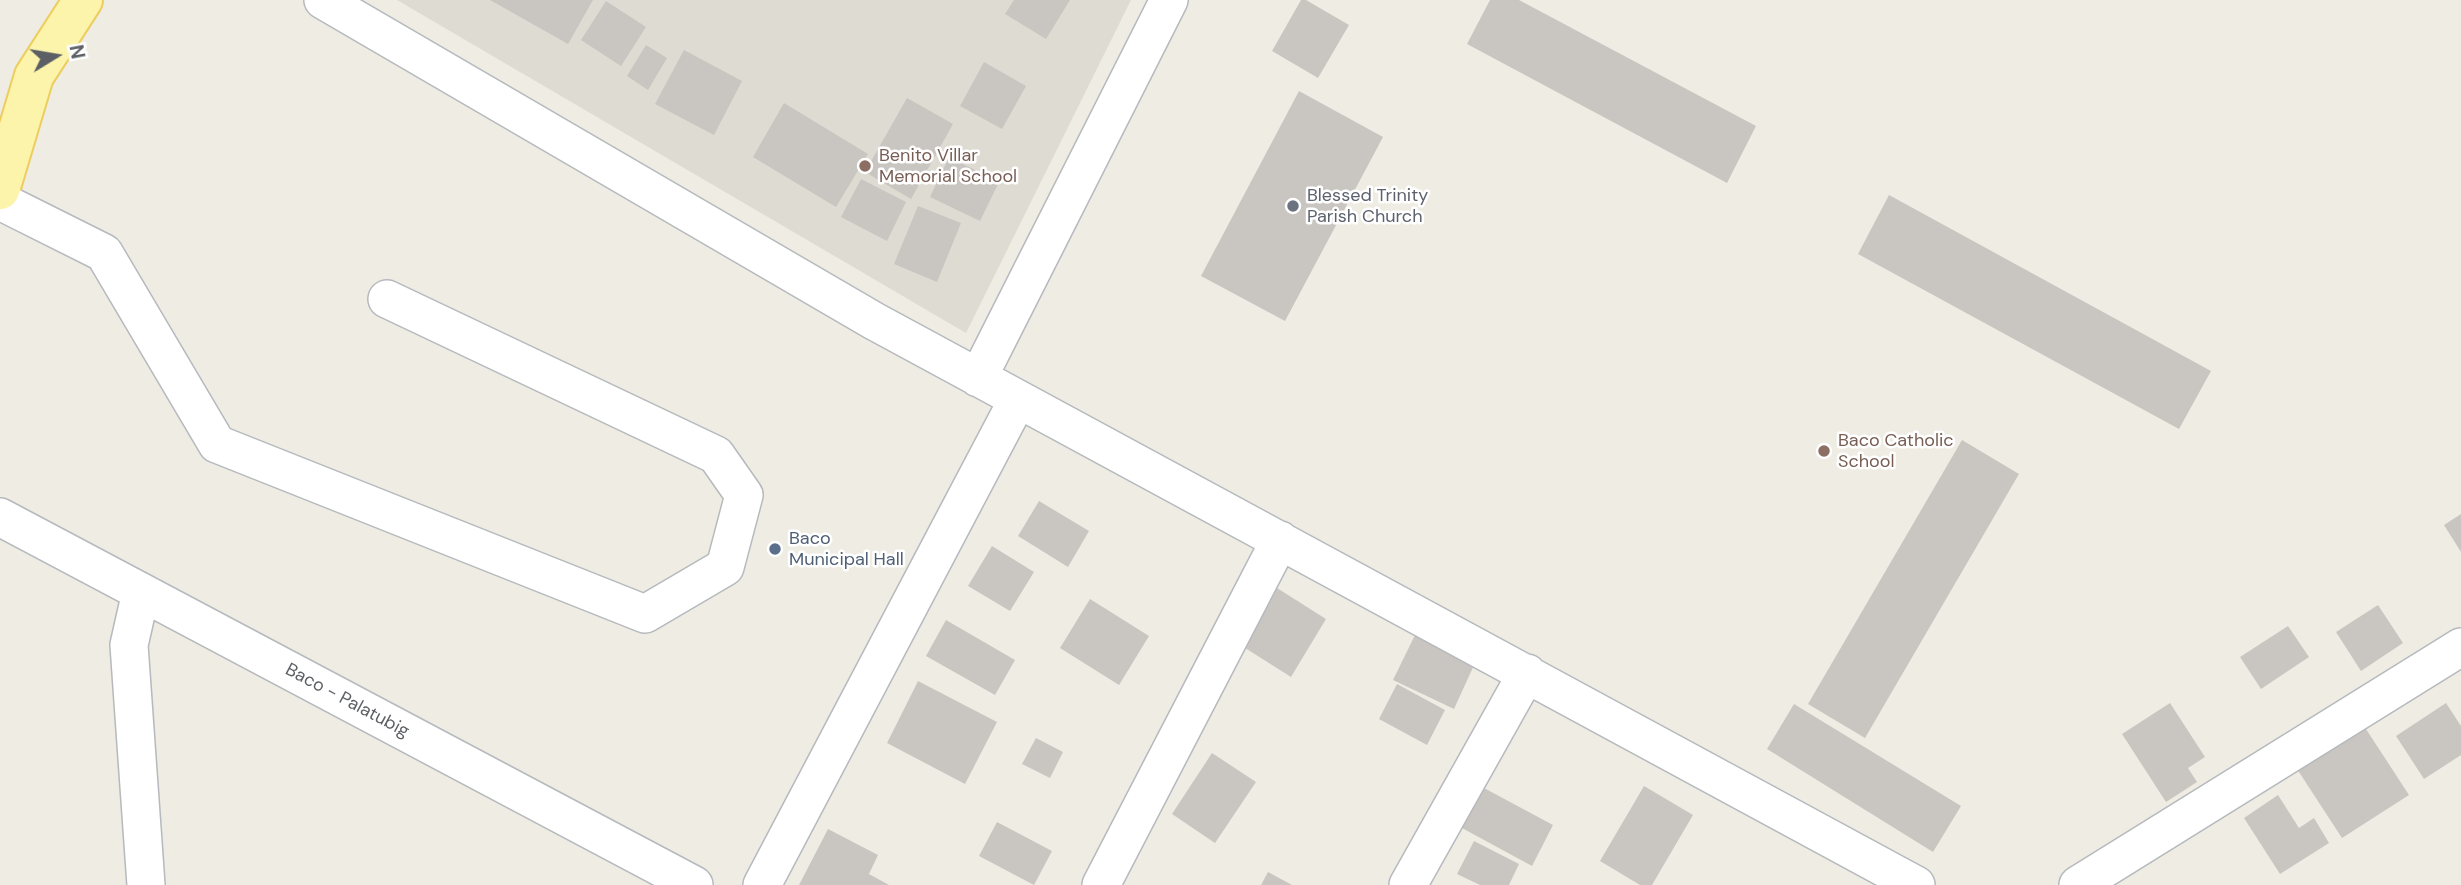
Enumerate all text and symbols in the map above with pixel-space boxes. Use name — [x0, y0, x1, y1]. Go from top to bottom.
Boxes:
north arrow — [21, 21, 91, 91]
text: N — [64, 43, 91, 61]
place label: Benito Villar Memorial School — [879, 145, 1017, 188]
marker: Benito Villar Memorial School — [857, 158, 873, 174]
place label: Blessed Trinity Parish Church — [1307, 185, 1428, 228]
marker: Blessed Trinity Parish Church — [1285, 198, 1301, 214]
place label: Baco Catholic School — [1838, 430, 1954, 472]
marker: Baco Catholic School — [1816, 443, 1832, 459]
place label: Baco Municipal Hall — [789, 528, 904, 570]
marker: Baco Municipal Hall — [767, 541, 783, 557]
street label: Baco - Palatubig — [281, 659, 413, 743]

